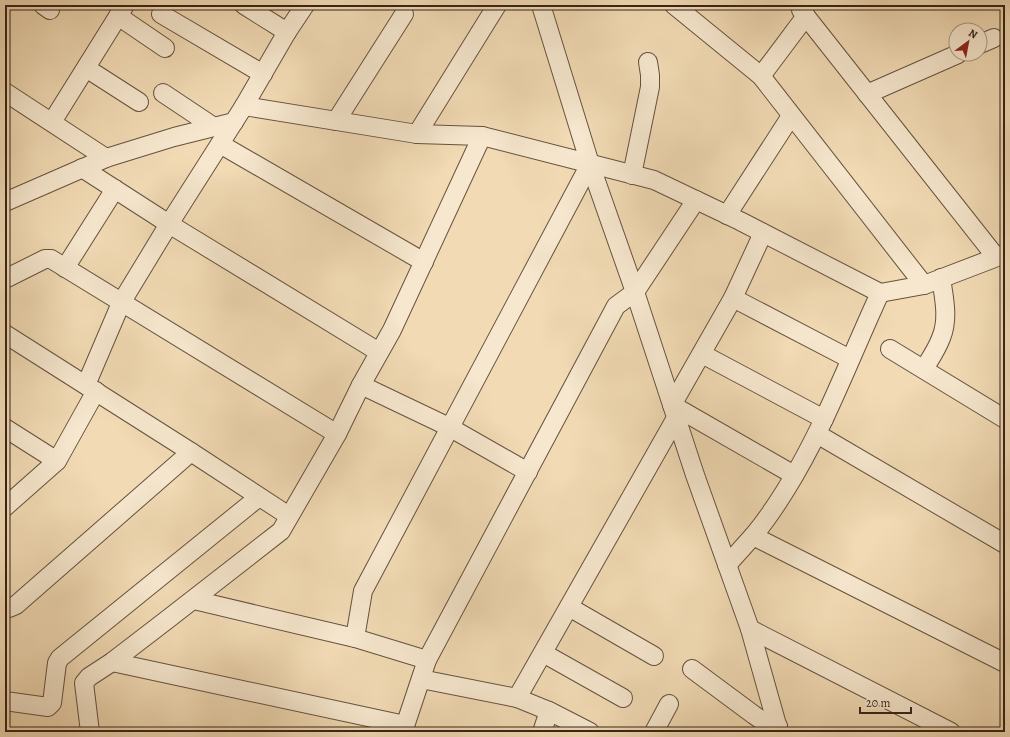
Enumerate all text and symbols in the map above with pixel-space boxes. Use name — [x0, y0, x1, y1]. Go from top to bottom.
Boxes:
north arrow — [948, 22, 988, 62]
text: N — [966, 25, 980, 42]
scale bar — [860, 689, 911, 715]
text: 20 m — [866, 695, 890, 711]

